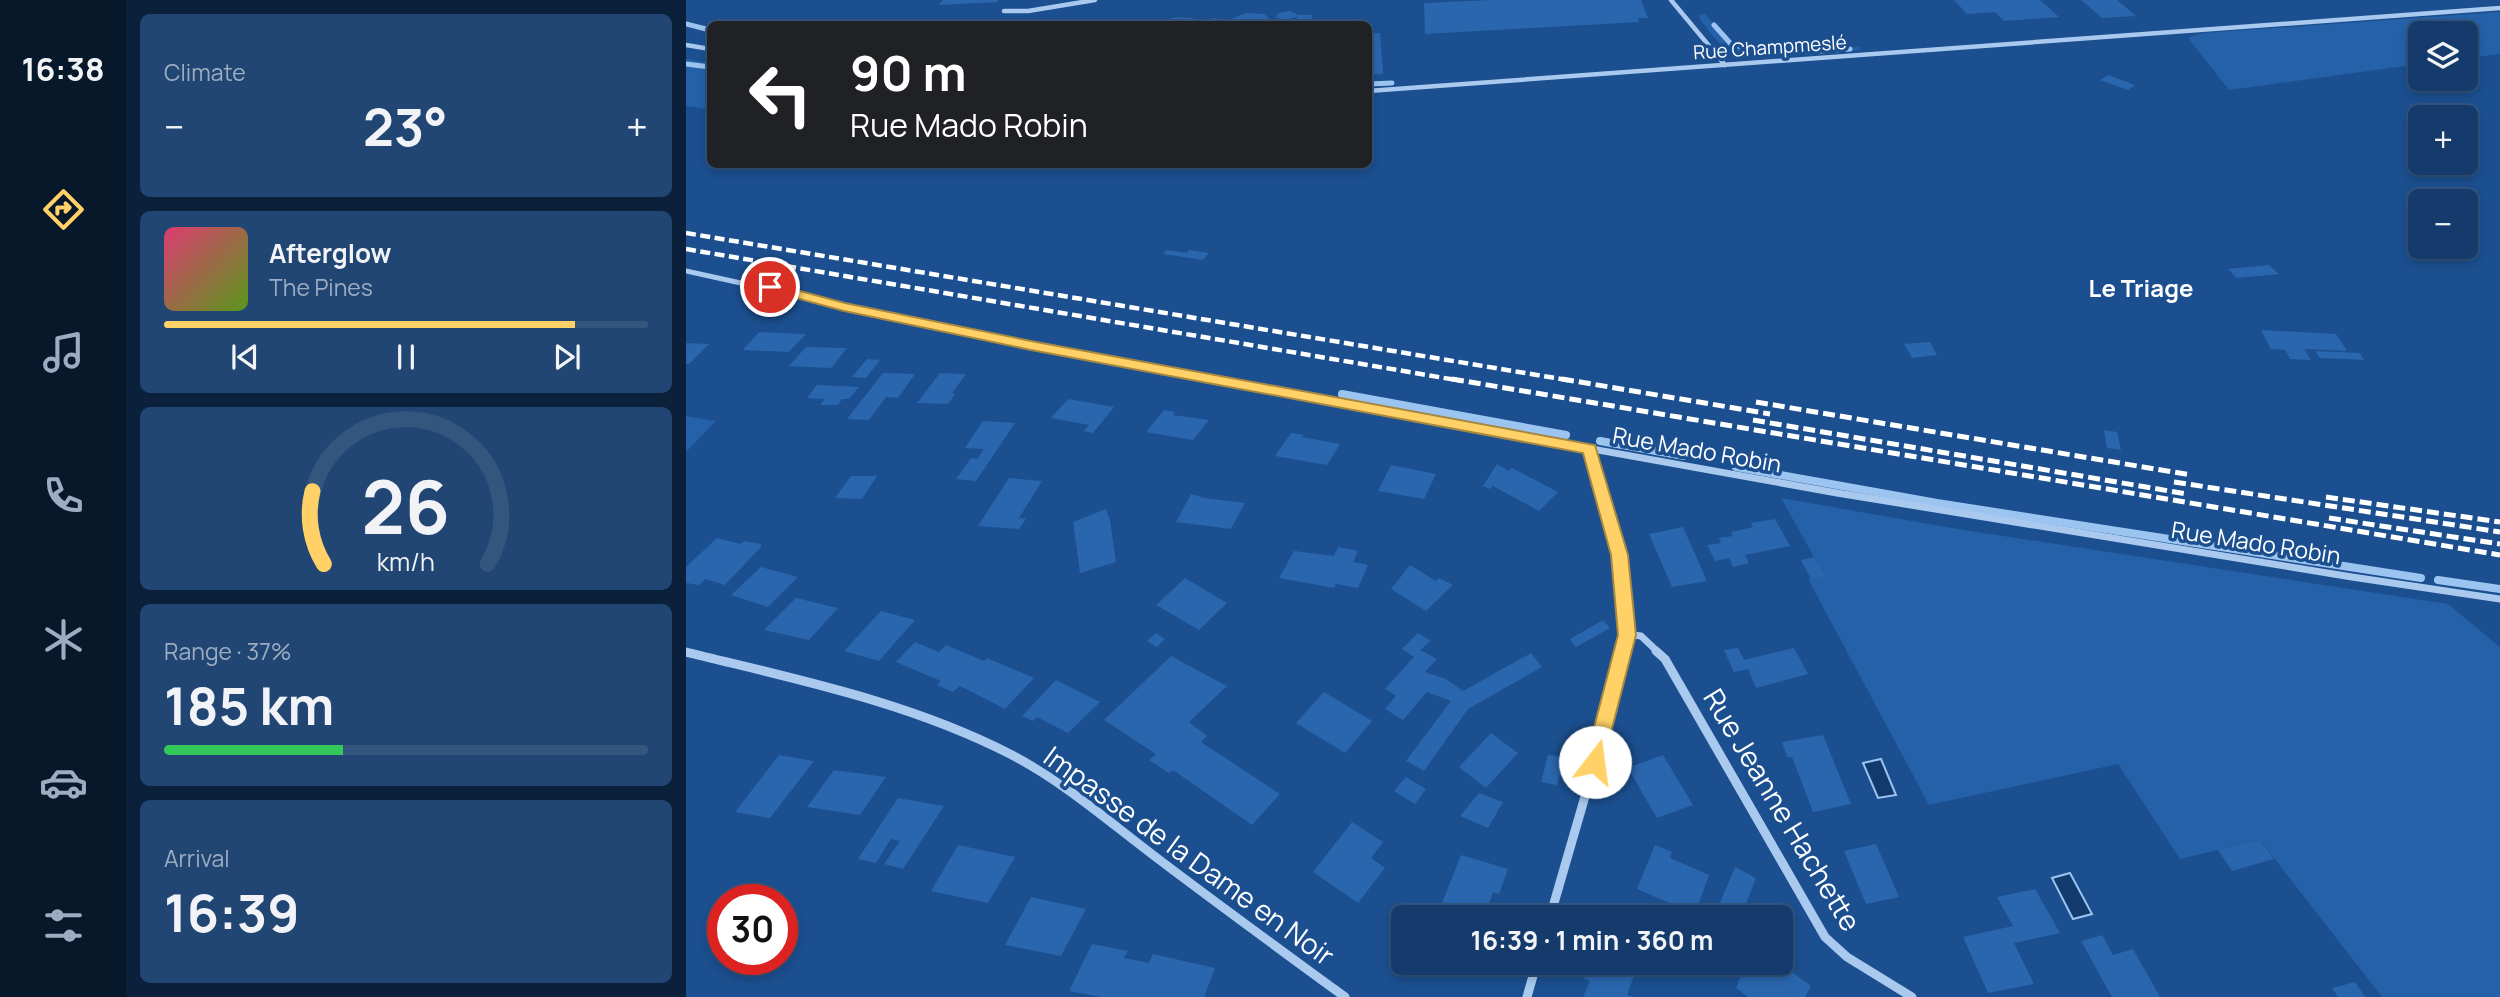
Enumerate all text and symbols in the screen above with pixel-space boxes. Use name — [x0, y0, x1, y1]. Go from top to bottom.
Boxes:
map controls — [2408, 21, 2478, 259]
button: layers — [2408, 21, 2478, 91]
street label: Rue Champmeslé — [1692, 29, 1848, 65]
text: 90 m — [850, 39, 967, 106]
text: 16:38 — [21, 47, 105, 91]
icon: left — [735, 49, 826, 140]
text: Climate — [164, 56, 246, 88]
text: 23° — [363, 91, 448, 162]
text: − — [164, 100, 185, 152]
text: + — [626, 100, 648, 152]
text: Rue Mado Robin — [850, 103, 1088, 147]
button: + — [2408, 105, 2478, 175]
icon: directions — [39, 185, 88, 234]
button: − — [2408, 189, 2478, 259]
text: Afterglow — [269, 235, 391, 271]
pin — [740, 257, 800, 317]
icon: arrive — [751, 268, 789, 306]
text: The Pines — [269, 271, 373, 303]
district label: Le Triage — [2089, 271, 2193, 304]
icon: music — [39, 328, 88, 377]
icon: previous — [226, 338, 264, 376]
icon: pause — [387, 338, 425, 376]
icon: next — [548, 338, 586, 376]
street label: Rue Mado Robin — [1610, 418, 1784, 480]
text: 26 — [362, 457, 450, 557]
icon: phone — [39, 471, 88, 520]
street label: Rue Mado Robin — [2169, 513, 2343, 571]
text: km/h — [377, 544, 435, 579]
icon: climate — [39, 615, 88, 664]
text: Range · 37% — [164, 635, 291, 667]
text: 185 km — [164, 670, 334, 741]
street label: Rue Jeanne Hachette — [1695, 681, 1870, 938]
position arrow — [1558, 725, 1632, 799]
street label: Impasse de la Dame en Noir — [1037, 737, 1343, 974]
icon: car — [39, 758, 88, 807]
text: Arrival — [164, 842, 230, 874]
text: 16:39 — [164, 877, 299, 948]
speed limit sign: 30 — [707, 884, 798, 975]
icon: filters — [39, 901, 88, 950]
text: 16:39 · 1 min · 360 m — [1471, 922, 1713, 958]

